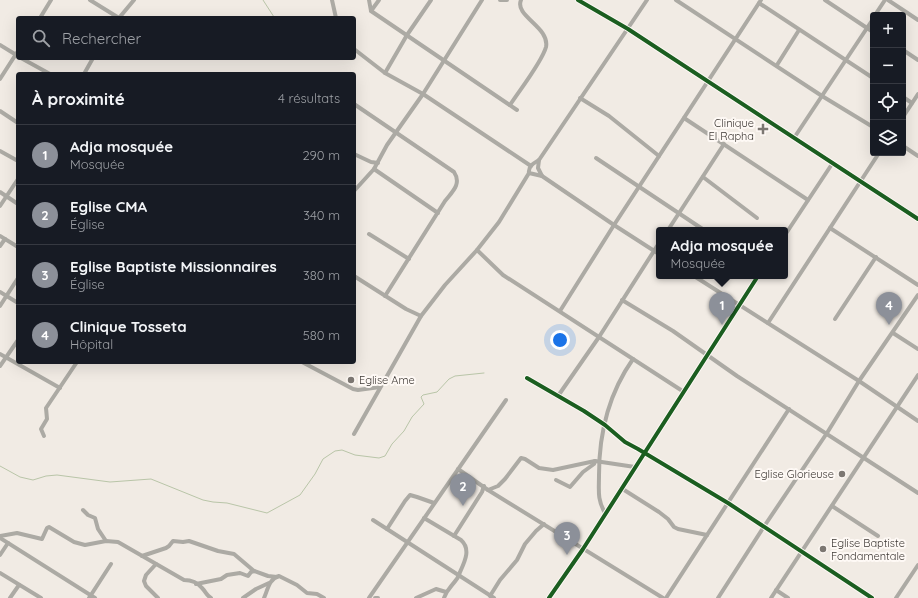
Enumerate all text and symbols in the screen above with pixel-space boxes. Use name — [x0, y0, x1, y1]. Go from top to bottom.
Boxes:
map controls — [870, 12, 906, 156]
button: + — [870, 12, 906, 48]
search box — [16, 16, 356, 60]
icon: search — [30, 27, 52, 49]
text: Rechercher — [62, 29, 141, 48]
button: − — [870, 48, 906, 84]
button: locate — [870, 84, 906, 120]
text: À proximité — [32, 88, 125, 109]
text: 4 résultats — [278, 90, 340, 106]
place label: Clinique El Rapha — [709, 116, 754, 143]
button: layers — [870, 120, 906, 156]
marker: Clinique El Rapha — [757, 123, 769, 135]
text: Adja mosquée — [70, 137, 173, 156]
text: 1 — [42, 147, 48, 163]
text: 290 m — [302, 147, 340, 163]
text: Mosquée — [70, 156, 125, 172]
text: Eglise CMA — [70, 197, 147, 216]
text: 2 — [41, 207, 49, 223]
text: 340 m — [303, 207, 340, 223]
text: Église — [70, 216, 105, 232]
popup — [656, 227, 788, 279]
text: Adja mosquée — [670, 236, 774, 255]
text: Mosquée — [670, 255, 725, 271]
text: Eglise Baptiste Missionnaires — [70, 257, 277, 276]
text: 3 — [42, 267, 48, 283]
text: 380 m — [303, 267, 340, 283]
text: Église — [70, 276, 105, 292]
pin: 1 — [709, 292, 735, 325]
pin: 4 — [876, 292, 902, 325]
text: Clinique Tosseta — [70, 317, 187, 336]
text: 4 — [41, 327, 49, 343]
text: 580 m — [303, 327, 340, 343]
your location — [550, 330, 570, 350]
text: Hôpital — [70, 336, 113, 352]
place label: Eglise Ame — [359, 373, 415, 387]
marker: Eglise Ame — [346, 375, 356, 385]
place label: Eglise Glorieuse — [755, 467, 834, 481]
marker: Eglise Glorieuse — [837, 469, 847, 479]
pin: 2 — [450, 473, 476, 506]
pin: 3 — [554, 522, 580, 555]
place label: Eglise Baptiste Fondamentale — [831, 536, 905, 563]
marker: Eglise Baptiste Fondamentale — [818, 544, 828, 554]

